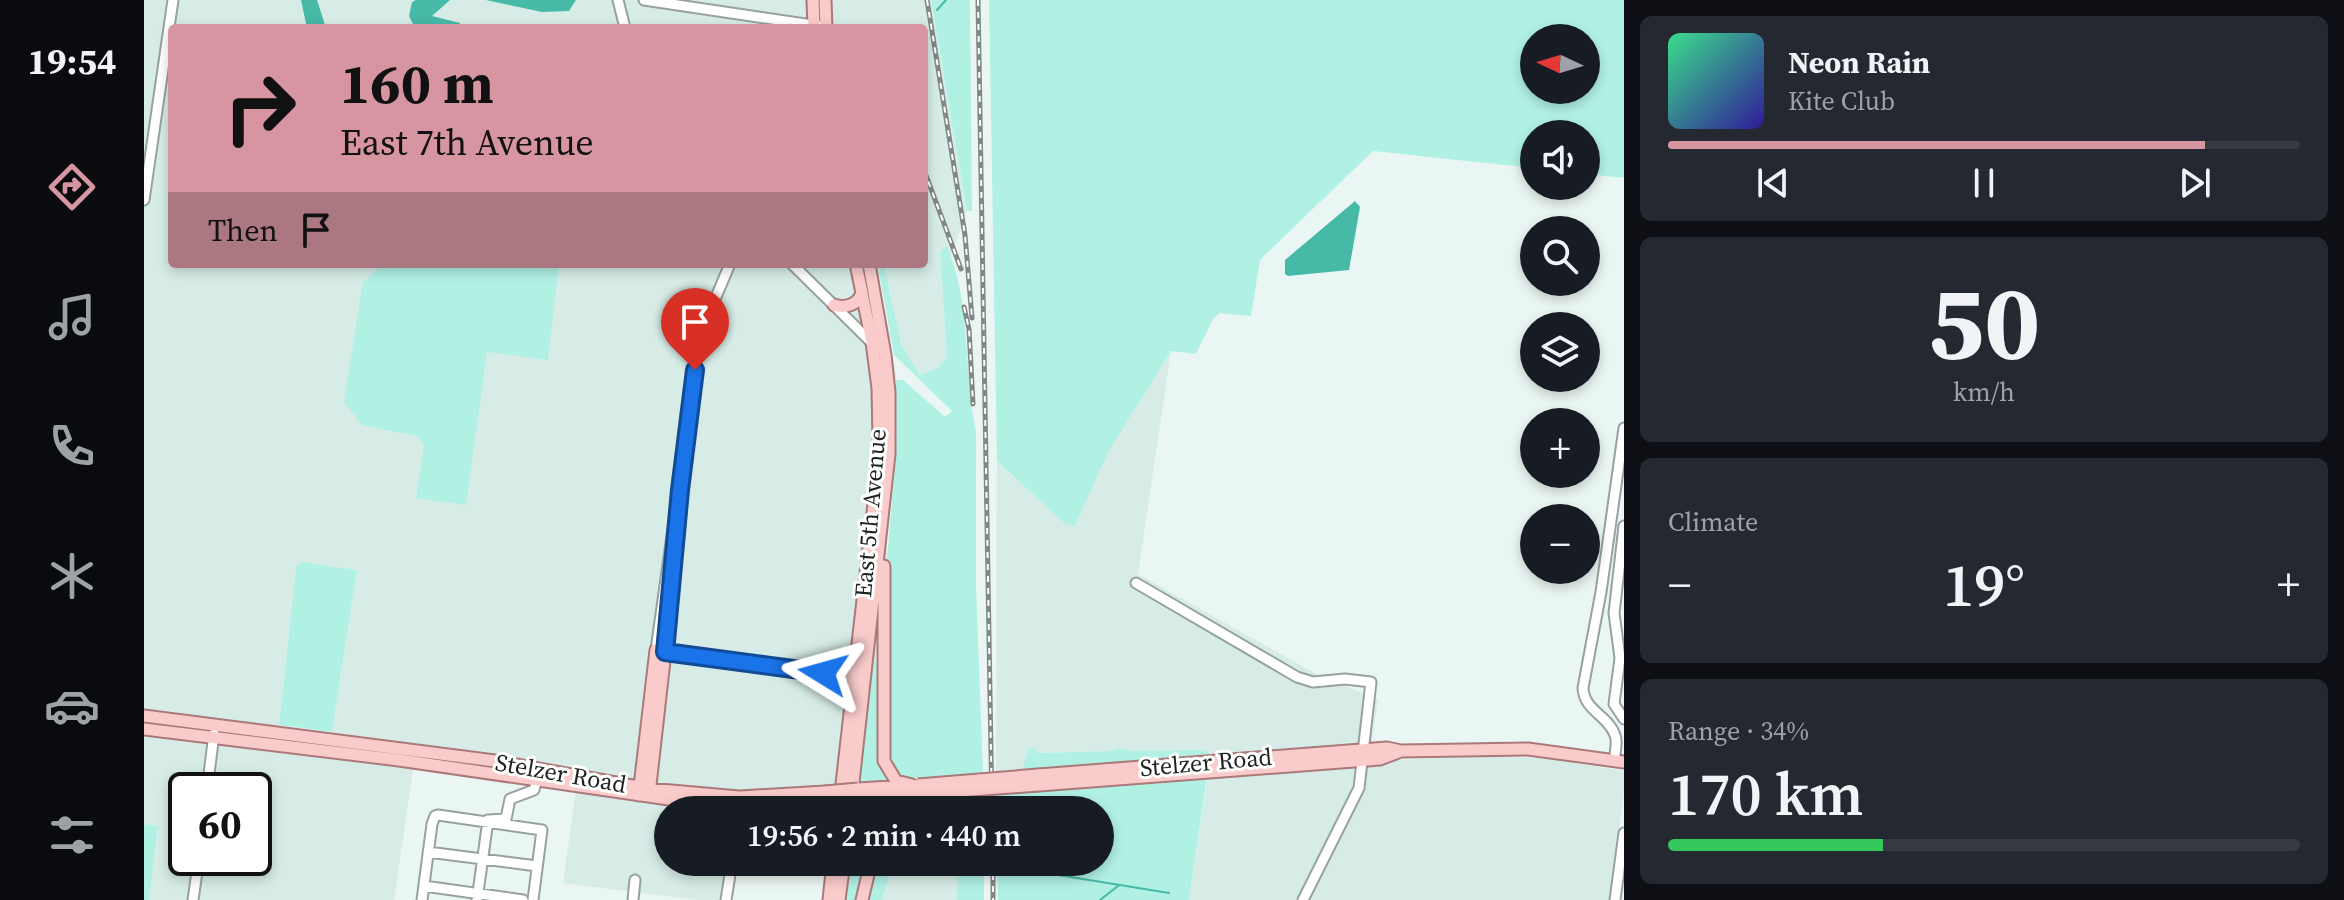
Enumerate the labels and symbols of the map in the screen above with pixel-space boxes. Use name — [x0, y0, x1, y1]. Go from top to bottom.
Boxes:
north arrow — [1520, 24, 1600, 104]
pin — [661, 288, 729, 370]
street label: East 5th Avenue — [846, 427, 894, 599]
position arrow — [781, 631, 865, 715]
street label: Stelzer Road — [1139, 740, 1274, 784]
street label: Stelzer Road — [493, 745, 629, 801]
speed limit sign: 60 — [168, 772, 272, 876]

